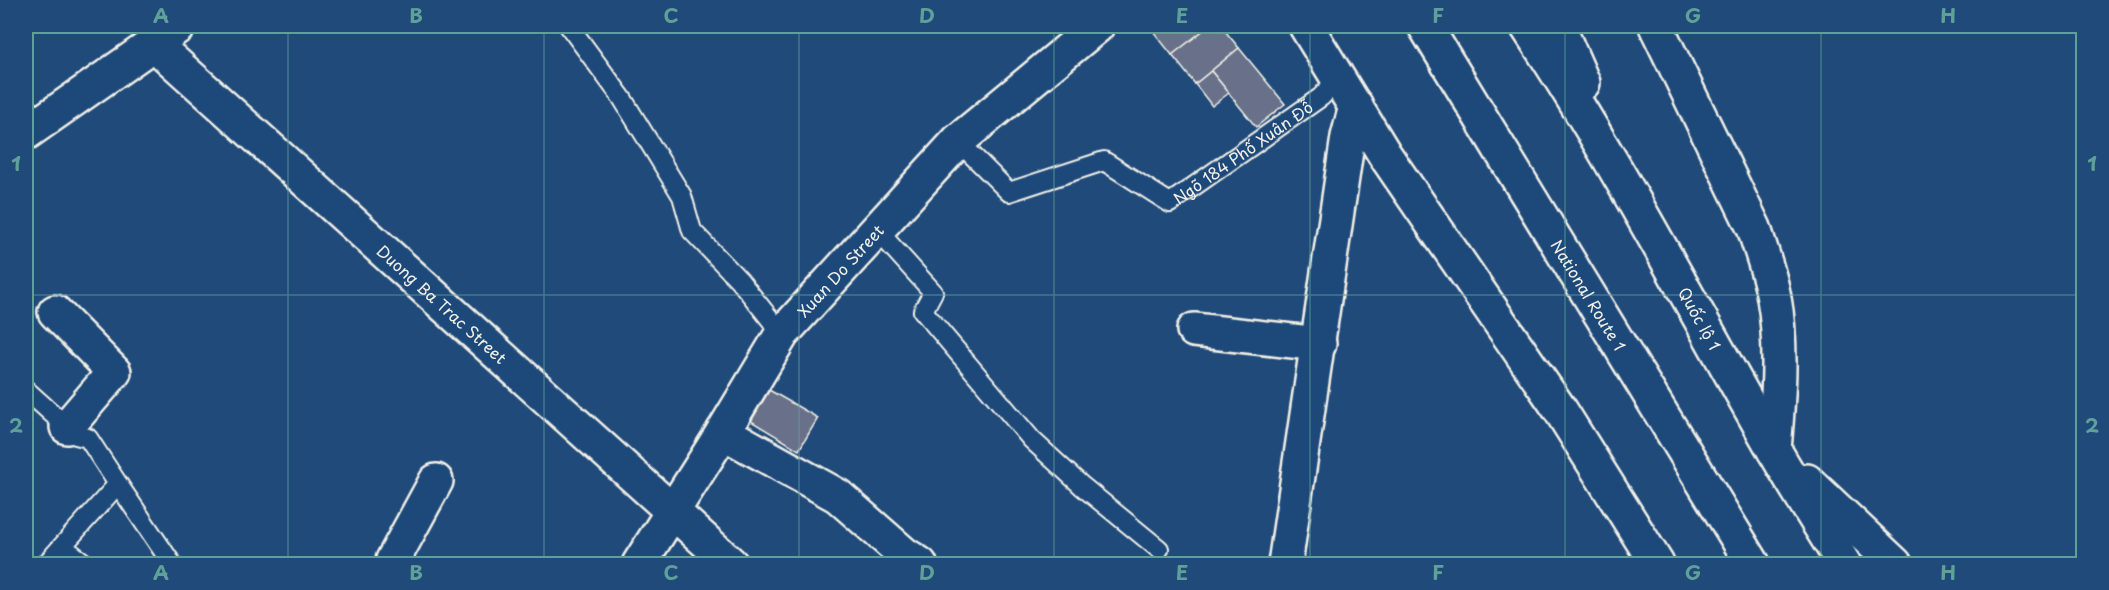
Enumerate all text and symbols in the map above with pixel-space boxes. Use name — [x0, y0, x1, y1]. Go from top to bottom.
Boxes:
text: A — [153, 0, 169, 30]
text: B — [409, 0, 423, 30]
text: C — [663, 0, 679, 30]
text: D — [919, 0, 935, 30]
text: E — [1176, 0, 1188, 30]
text: F — [1432, 0, 1444, 30]
text: G — [1685, 0, 1701, 30]
text: H — [1940, 0, 1956, 30]
street label: Ngõ 184 Phố Xuân Đỗ — [1168, 94, 1317, 210]
text: 1 — [11, 148, 21, 178]
text: 1 — [2087, 148, 2097, 178]
street label: Xuan Do Street — [791, 218, 889, 322]
street label: National Route 1 — [1546, 235, 1632, 355]
street label: Duong Ba Trac Street — [372, 239, 513, 369]
street label: Quốc lộ 1 — [1673, 283, 1727, 354]
text: 2 — [9, 410, 23, 440]
text: 2 — [2085, 410, 2099, 440]
text: A — [153, 557, 169, 587]
text: B — [409, 557, 423, 587]
text: C — [663, 557, 679, 587]
text: D — [919, 557, 935, 587]
text: E — [1176, 557, 1188, 587]
text: F — [1432, 557, 1444, 587]
text: G — [1685, 557, 1701, 587]
text: H — [1940, 557, 1956, 587]

